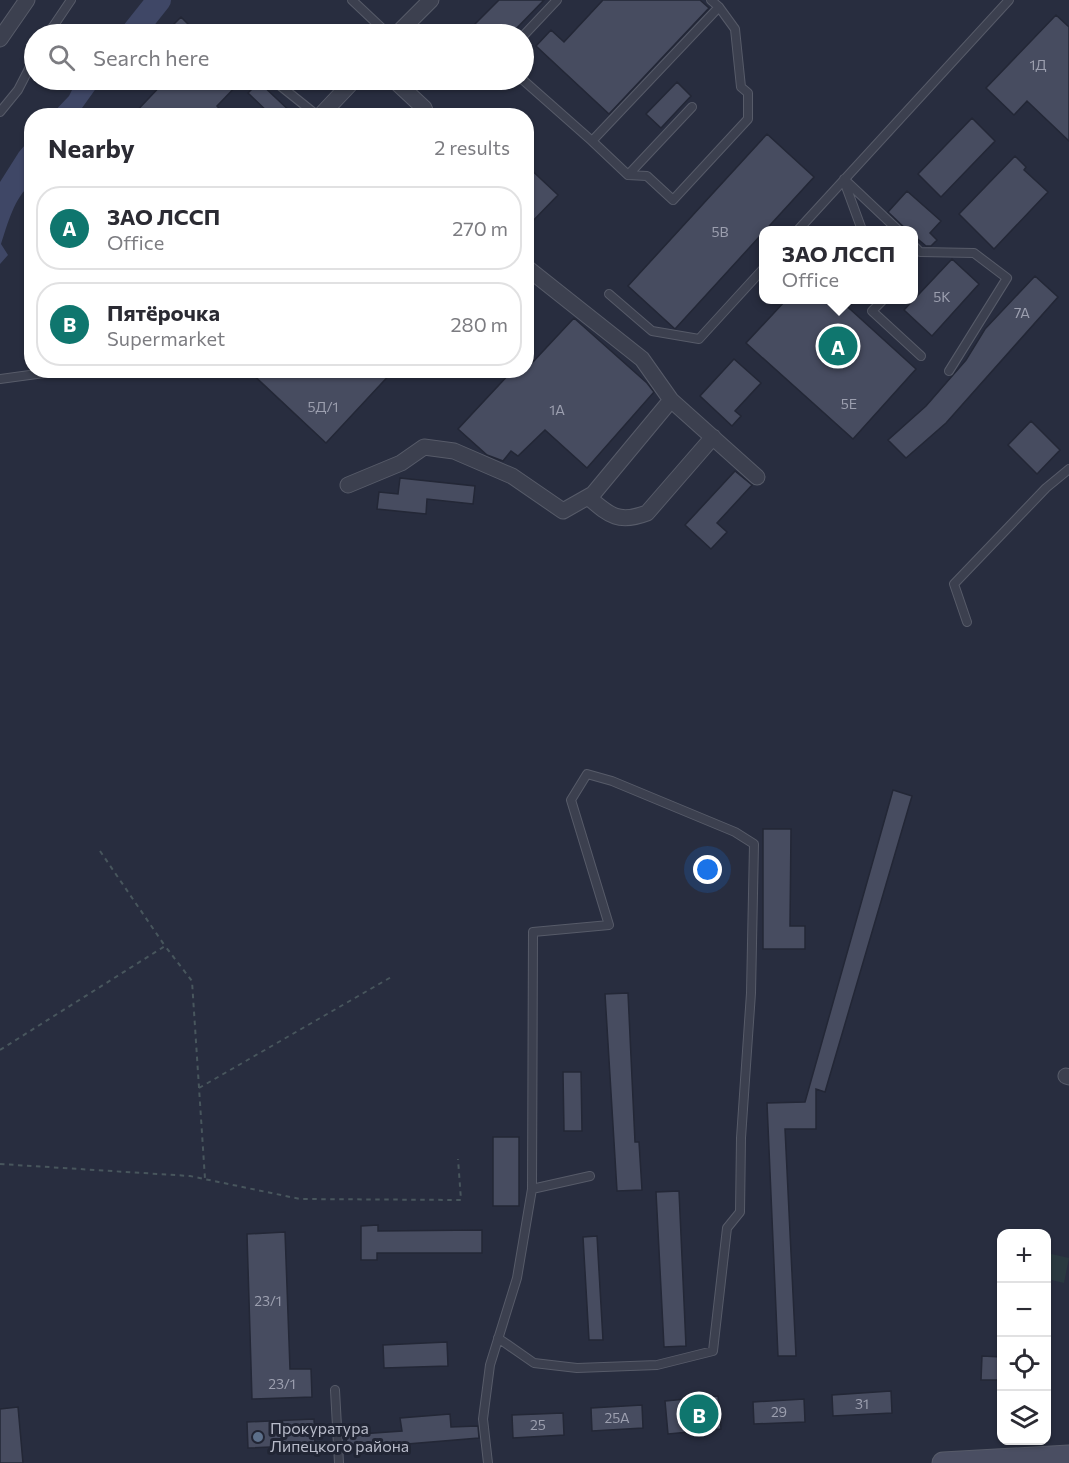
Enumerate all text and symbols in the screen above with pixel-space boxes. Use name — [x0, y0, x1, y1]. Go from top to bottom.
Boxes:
search box — [24, 24, 534, 90]
icon: search — [45, 41, 78, 74]
text: Search here — [93, 44, 209, 71]
house number: 1Д — [1030, 56, 1047, 73]
text: Nearby — [48, 132, 135, 163]
text: 2 results — [434, 135, 510, 159]
text: ЗАО ЛССП — [107, 203, 220, 230]
text: A — [62, 216, 77, 240]
text: 270 m — [452, 216, 508, 240]
house number: 5В — [711, 223, 729, 240]
popup — [759, 226, 918, 304]
text: Office — [107, 230, 164, 254]
text: ЗАО ЛССП — [782, 240, 895, 267]
text: Office — [782, 267, 839, 291]
house number: 5К — [933, 288, 951, 305]
text: Пятёрочка — [107, 299, 220, 326]
house number: 7А — [1014, 304, 1030, 321]
text: B — [63, 312, 76, 336]
text: 280 m — [450, 312, 508, 336]
pin: A — [818, 324, 858, 368]
text: Supermarket — [107, 326, 225, 350]
house number: 5Е — [841, 395, 857, 412]
house number: 5Д/1 — [307, 398, 339, 415]
house number: 1А — [549, 401, 565, 418]
your location — [693, 855, 722, 884]
map controls — [997, 1229, 1051, 1445]
button: + — [997, 1229, 1051, 1283]
button: − — [997, 1283, 1051, 1337]
house number: 23/1 — [254, 1292, 282, 1309]
button: locate — [997, 1337, 1051, 1391]
house number: 23/1 — [268, 1375, 296, 1392]
button: layers — [997, 1391, 1051, 1445]
pin: B — [680, 1392, 718, 1436]
house number: 31 — [855, 1395, 869, 1412]
house number: 29 — [771, 1403, 787, 1420]
house number: 25А — [604, 1409, 630, 1426]
house number: 25 — [530, 1416, 546, 1433]
place label: Прокуратура Липецкого района — [270, 1418, 409, 1455]
marker: Прокуратура Липецкого района — [251, 1430, 265, 1444]

